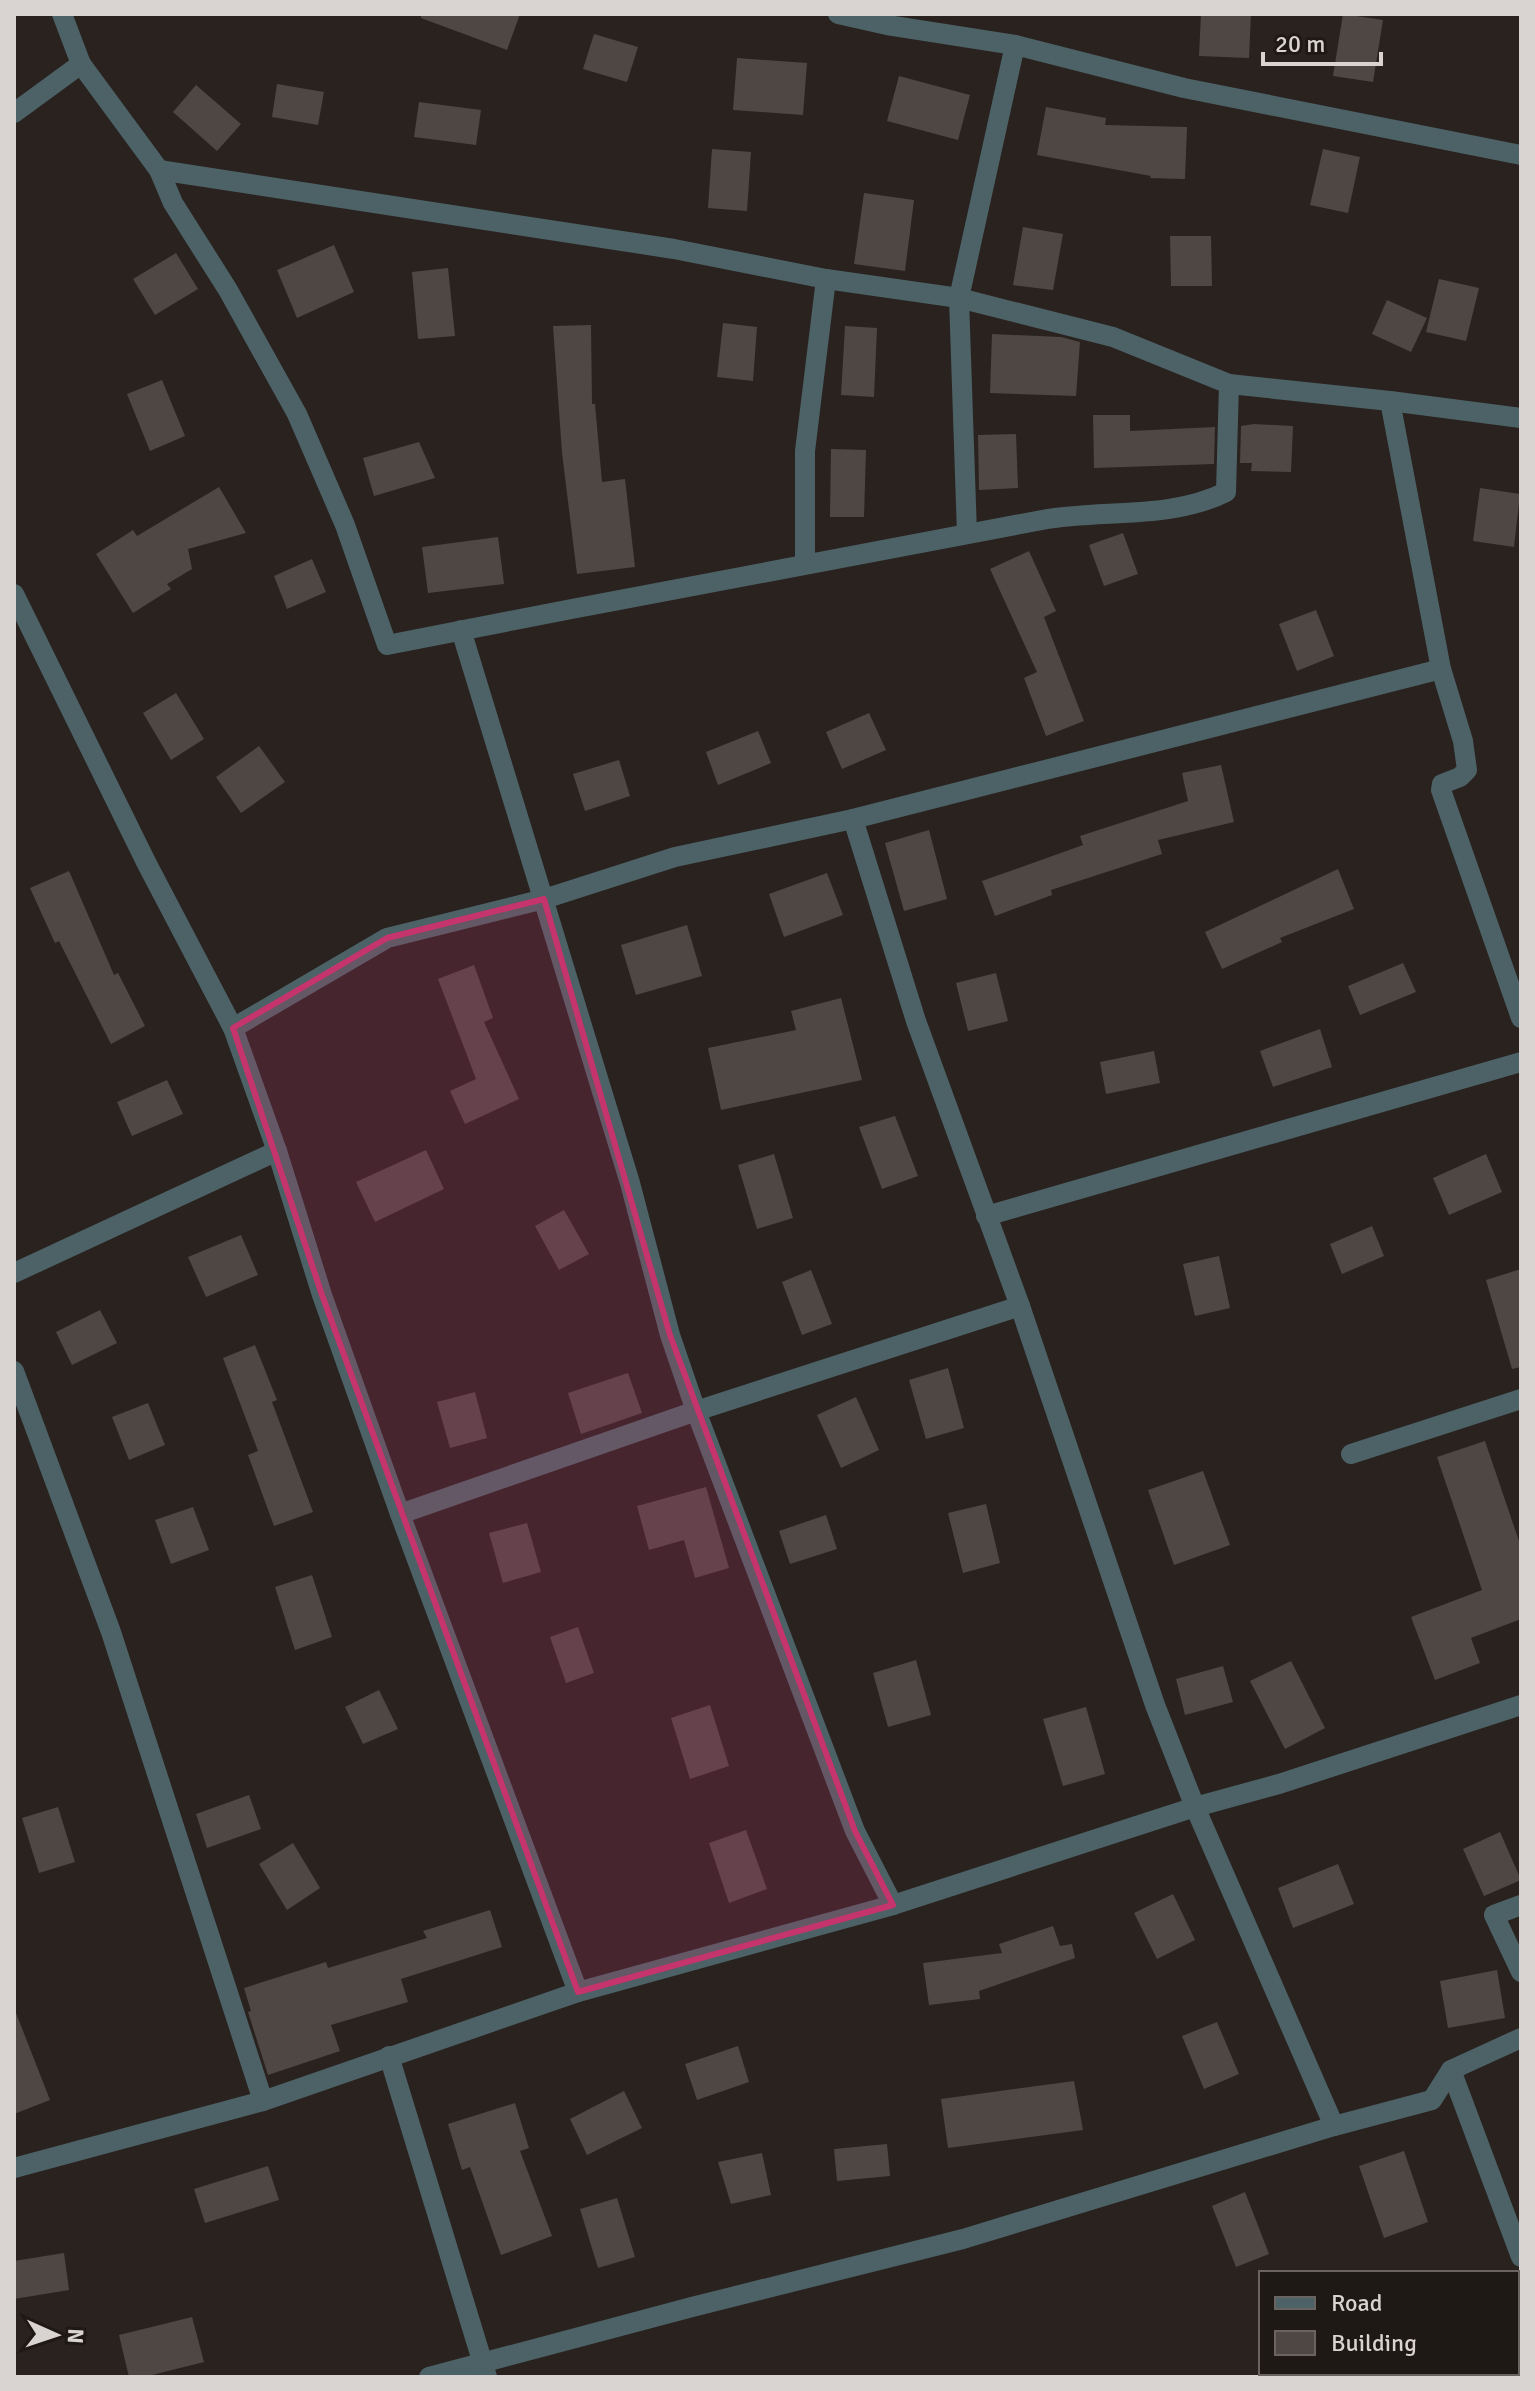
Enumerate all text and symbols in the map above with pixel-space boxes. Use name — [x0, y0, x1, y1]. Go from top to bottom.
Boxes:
scale bar — [1263, 16, 1381, 66]
text: 20 m — [1275, 29, 1325, 59]
legend — [1259, 2271, 1519, 2375]
text: Road — [1331, 2288, 1382, 2318]
north arrow — [16, 2295, 96, 2375]
text: N — [62, 2328, 89, 2344]
text: Building — [1331, 2328, 1417, 2358]

